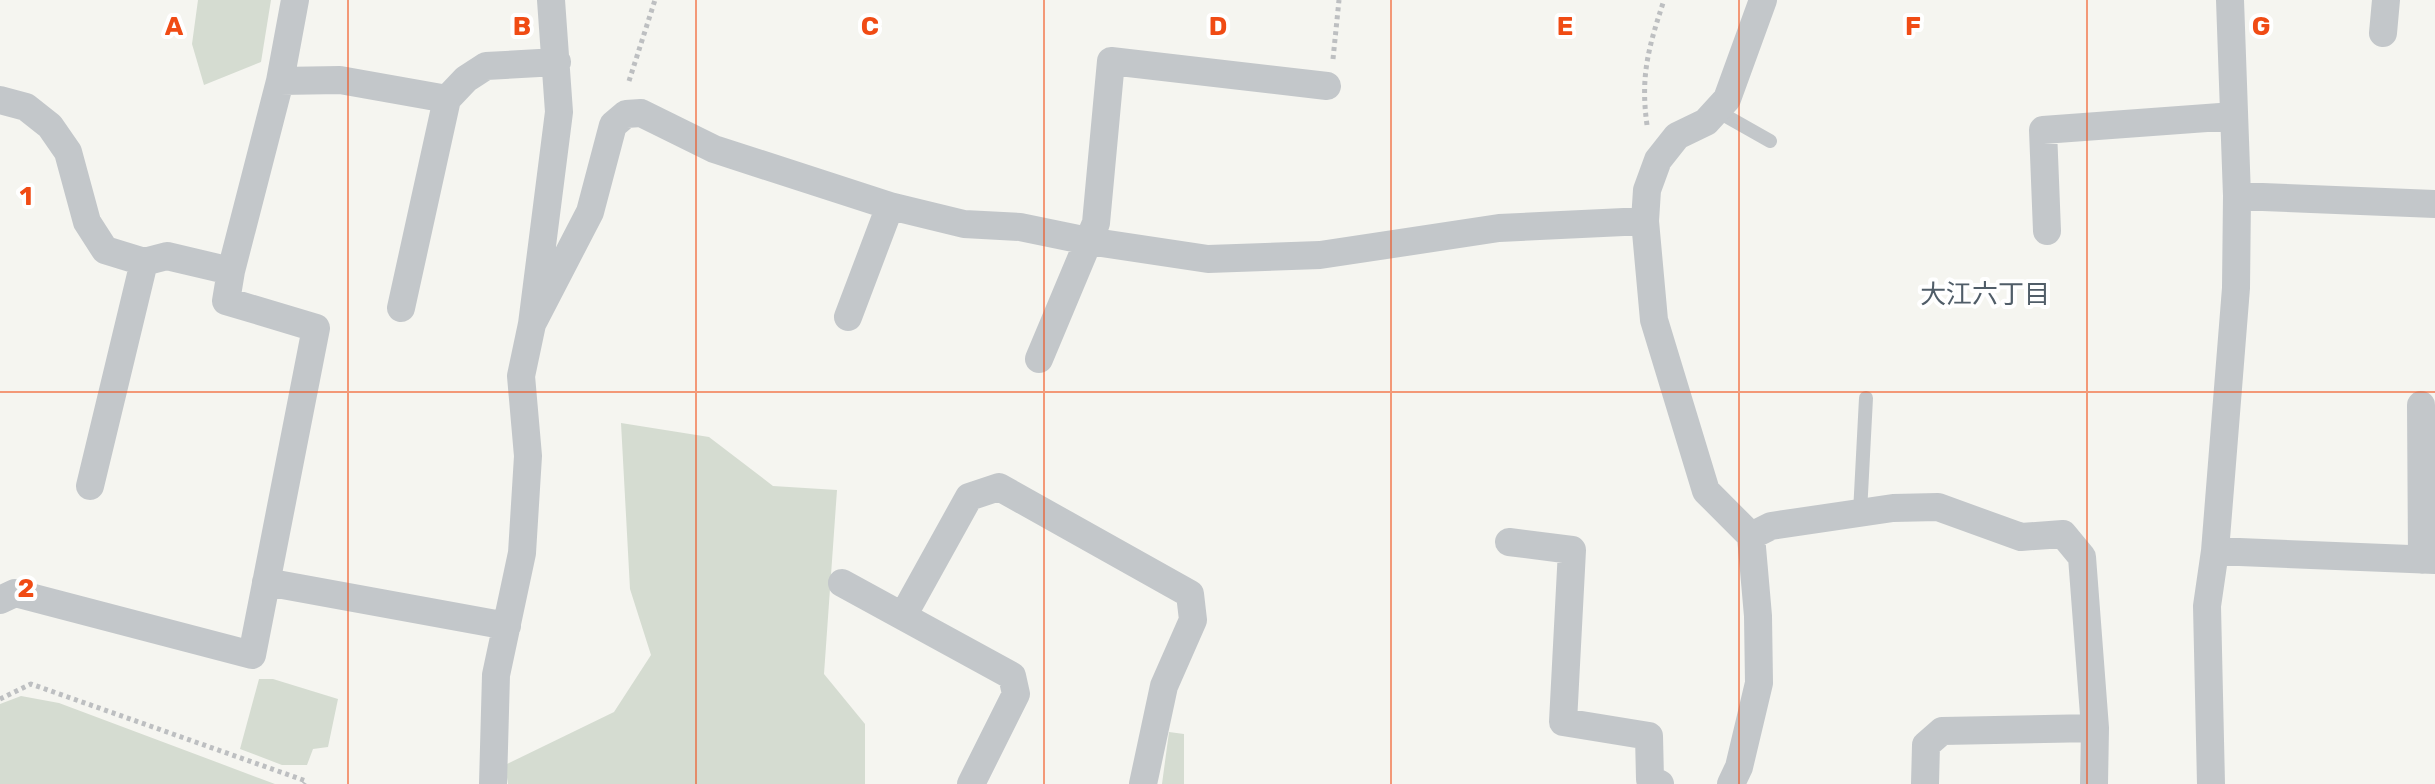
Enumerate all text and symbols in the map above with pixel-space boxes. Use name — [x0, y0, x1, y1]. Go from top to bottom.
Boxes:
text: A — [165, 11, 184, 42]
text: B — [513, 11, 531, 42]
text: C — [861, 11, 879, 42]
text: D — [1209, 11, 1227, 42]
text: E — [1557, 11, 1573, 42]
text: F — [1905, 11, 1921, 42]
text: G — [2252, 11, 2270, 42]
text: 1 — [20, 181, 32, 212]
district label: 大江六丁目 — [1920, 279, 2050, 310]
text: 2 — [18, 573, 34, 604]

